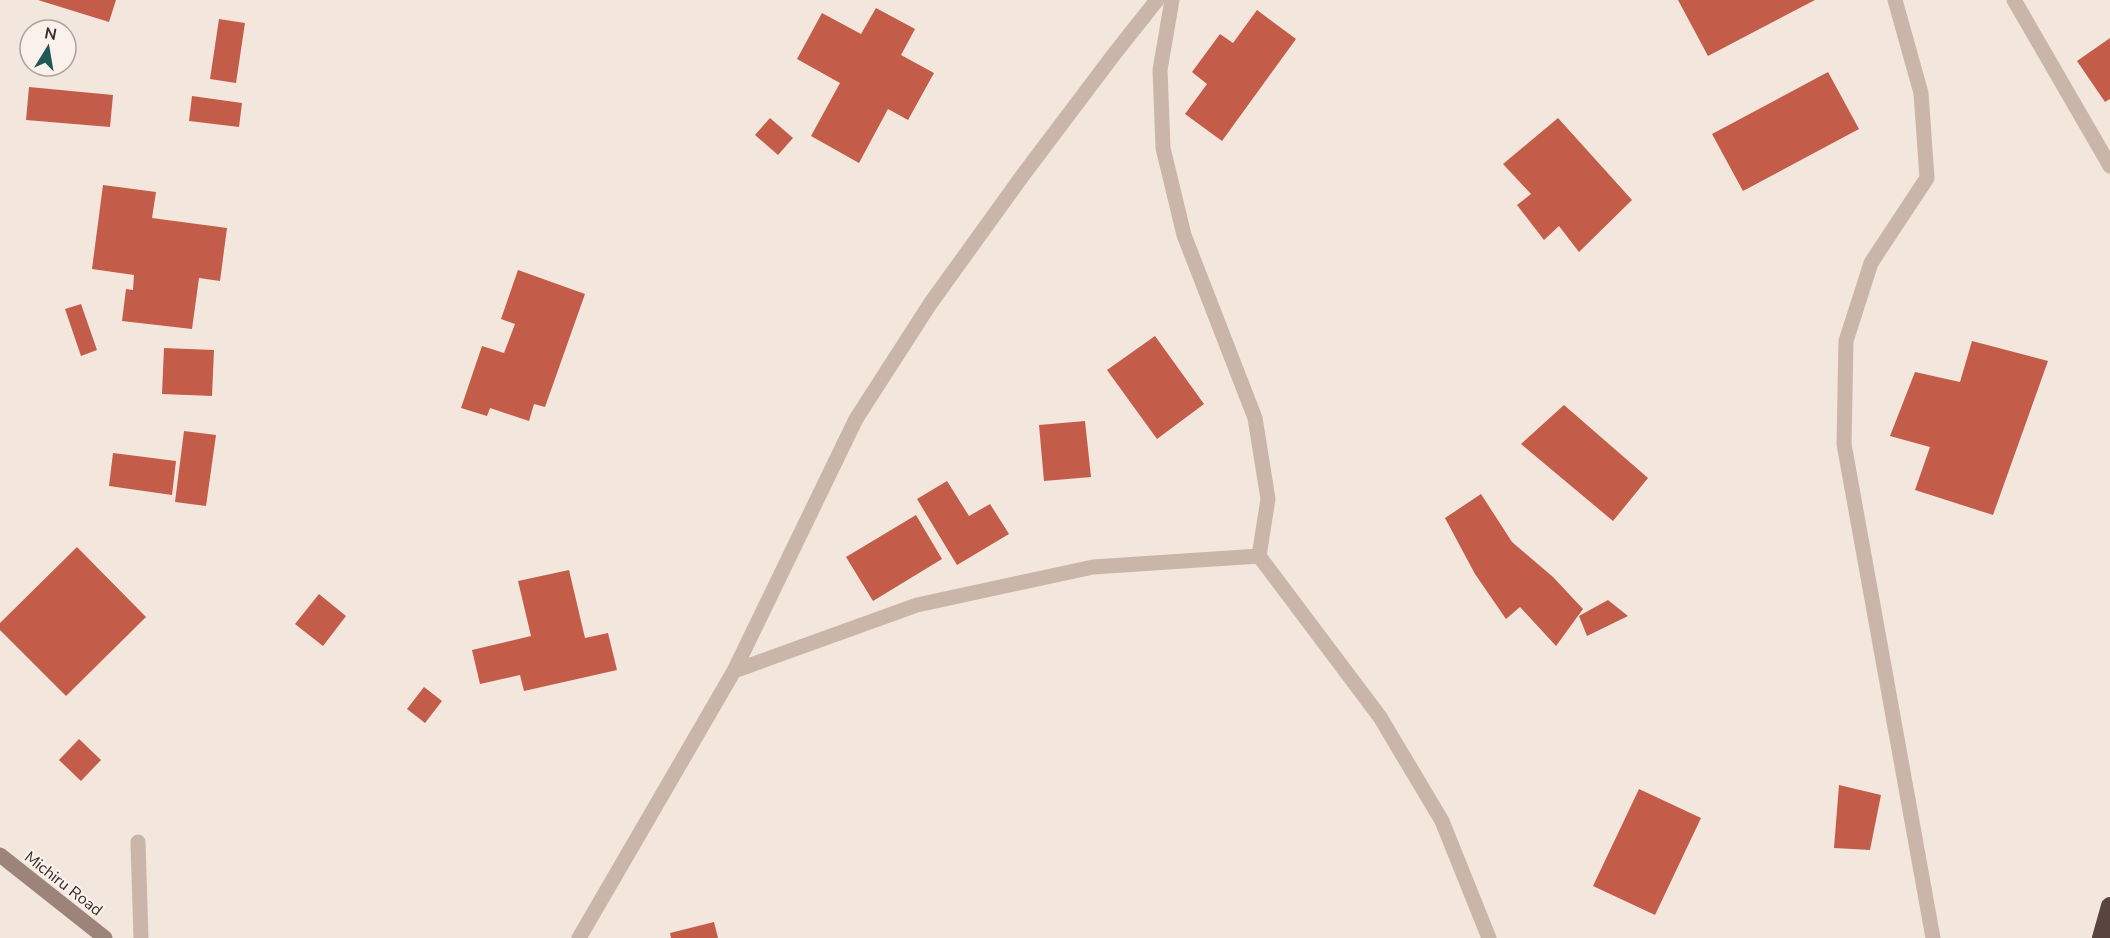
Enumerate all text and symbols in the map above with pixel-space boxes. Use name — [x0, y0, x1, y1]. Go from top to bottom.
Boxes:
north arrow — [18, 18, 78, 78]
text: N — [43, 22, 59, 46]
street label: Michiru Road — [20, 846, 107, 921]

